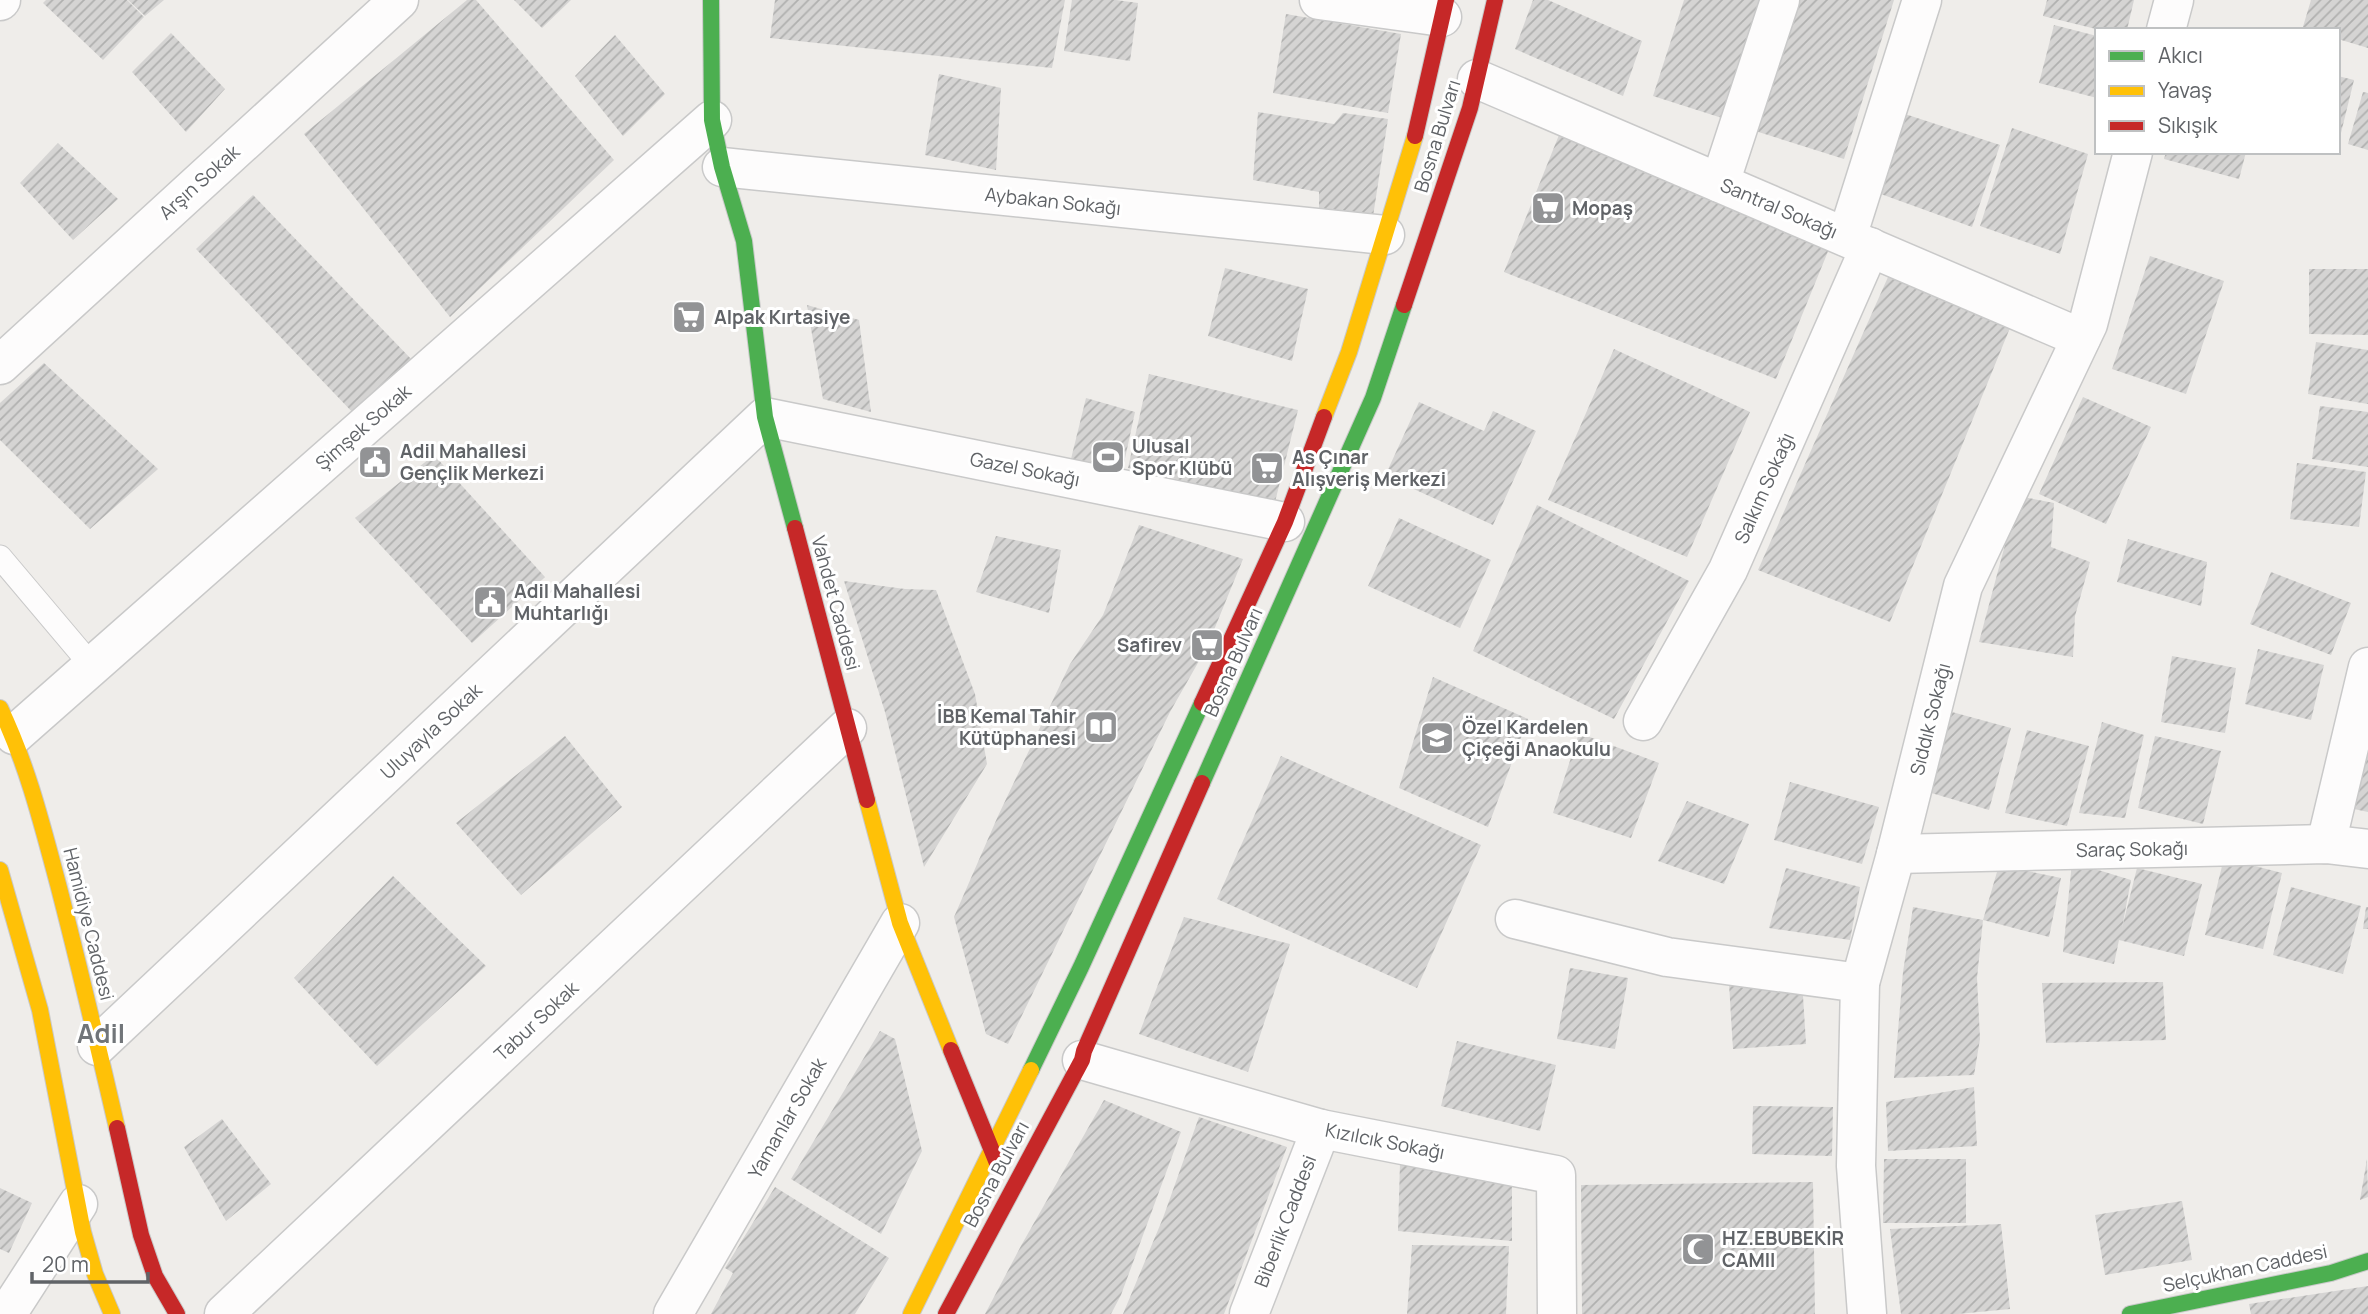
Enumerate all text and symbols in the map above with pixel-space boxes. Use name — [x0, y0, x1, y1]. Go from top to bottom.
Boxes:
legend — [2095, 28, 2340, 154]
text: Akıcı — [2158, 41, 2203, 69]
street label: Bosna Bulvarı — [1408, 76, 1466, 196]
text: Yavaş — [2158, 76, 2212, 104]
text: Sıkışık — [2158, 111, 2218, 139]
street label: Arşın Sokak — [153, 138, 245, 225]
street label: Santral Sokağı — [1716, 172, 1842, 244]
street label: Aybakan Sokağı — [984, 181, 1122, 221]
supermarket icon: Mopaş — [1529, 189, 1567, 227]
place label: Mopaş — [1572, 195, 1633, 221]
supermarket icon: Alpak Kırtasiye — [670, 298, 708, 336]
place label: Alpak Kırtasiye — [714, 304, 850, 330]
street label: Şimşek Sokak — [310, 378, 417, 476]
street label: Salkım Sokağı — [1728, 428, 1800, 548]
place label: Ulusal Spor Klübü — [1132, 433, 1232, 481]
place label: Adil Mahallesi Gençlik Merkezi — [400, 438, 544, 486]
sports icon: Ulusal Spor Klübü — [1089, 438, 1127, 476]
public building icon: Adil Mahallesi Gençlik Merkezi — [356, 443, 394, 481]
place label: As Çınar Alışveriş Merkezi — [1292, 444, 1446, 492]
street label: Gazel Sokağı — [968, 446, 1082, 492]
supermarket icon: As Çınar Alışveriş Merkezi — [1248, 449, 1286, 487]
street label: Vahdet Caddesi — [806, 533, 866, 673]
place label: Adil Mahallesi Muhtarlığı — [514, 578, 641, 626]
public building icon: Adil Mahallesi Muhtarlığı — [471, 583, 509, 621]
street label: Bosna Bulvarı — [1197, 603, 1269, 721]
supermarket icon: Safirev — [1188, 626, 1226, 664]
place label: Safirev — [1117, 632, 1182, 658]
street label: Sıddık Sokağı — [1903, 660, 1957, 778]
street label: Uluyayla Sokak — [375, 677, 488, 785]
place label: İBB Kemal Tahir Kütüphanesi — [937, 703, 1076, 751]
library icon: İBB Kemal Tahir Kütüphanesi — [1082, 708, 1120, 746]
place label: Özel Kardelen Çiçeği Anaokulu — [1462, 714, 1611, 762]
school or university icon: Özel Kardelen Çiçeği Anaokulu — [1418, 719, 1456, 757]
street label: Saraç Sokağı — [2076, 835, 2188, 863]
street label: Hamidiye Caddesi — [57, 845, 121, 1003]
street label: Tabur Sokak — [488, 975, 584, 1067]
district label: Adil — [77, 1015, 125, 1051]
street label: Yamanlar Sokak — [742, 1052, 832, 1183]
street label: Bosna Bulvarı — [957, 1116, 1035, 1232]
street label: Kızılcık Sokağı — [1323, 1117, 1447, 1165]
street label: Biberlik Caddesi — [1248, 1151, 1322, 1291]
place label: HZ.EBUBEKİR CAMII — [1722, 1225, 1844, 1273]
mosque icon: HZ.EBUBEKİR CAMII — [1679, 1230, 1717, 1268]
street label: Selçukhan Caddesi — [2160, 1238, 2330, 1298]
scale bar — [32, 1240, 147, 1284]
text: 20 m — [42, 1250, 89, 1278]

